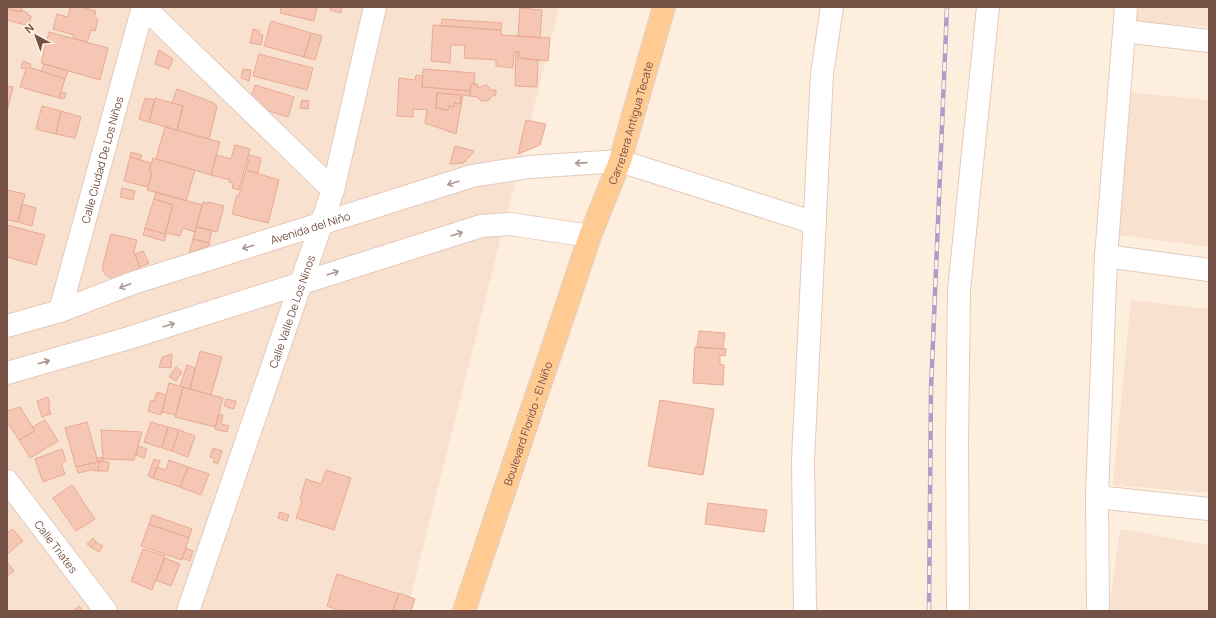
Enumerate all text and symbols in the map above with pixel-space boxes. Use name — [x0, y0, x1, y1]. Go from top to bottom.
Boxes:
north arrow — [16, 16, 56, 56]
text: N — [21, 20, 37, 36]
street label: Carretera Antigua Tecate — [604, 59, 656, 186]
street label: Calle Ciudad De Los Niños — [77, 94, 126, 225]
one-way arrow — [575, 160, 588, 167]
one-way arrow — [447, 179, 459, 187]
street label: Avenida del Niño — [268, 207, 352, 247]
one-way arrow — [450, 230, 463, 237]
one-way arrow — [242, 244, 255, 251]
street label: Calle Valle De Los Ninos — [265, 252, 318, 370]
one-way arrow — [327, 269, 339, 277]
one-way arrow — [119, 283, 131, 291]
one-way arrow — [162, 321, 175, 328]
one-way arrow — [38, 358, 51, 365]
street label: Boulevard Florido - El Niño — [499, 359, 555, 487]
street label: Calle Triates — [32, 517, 82, 576]

